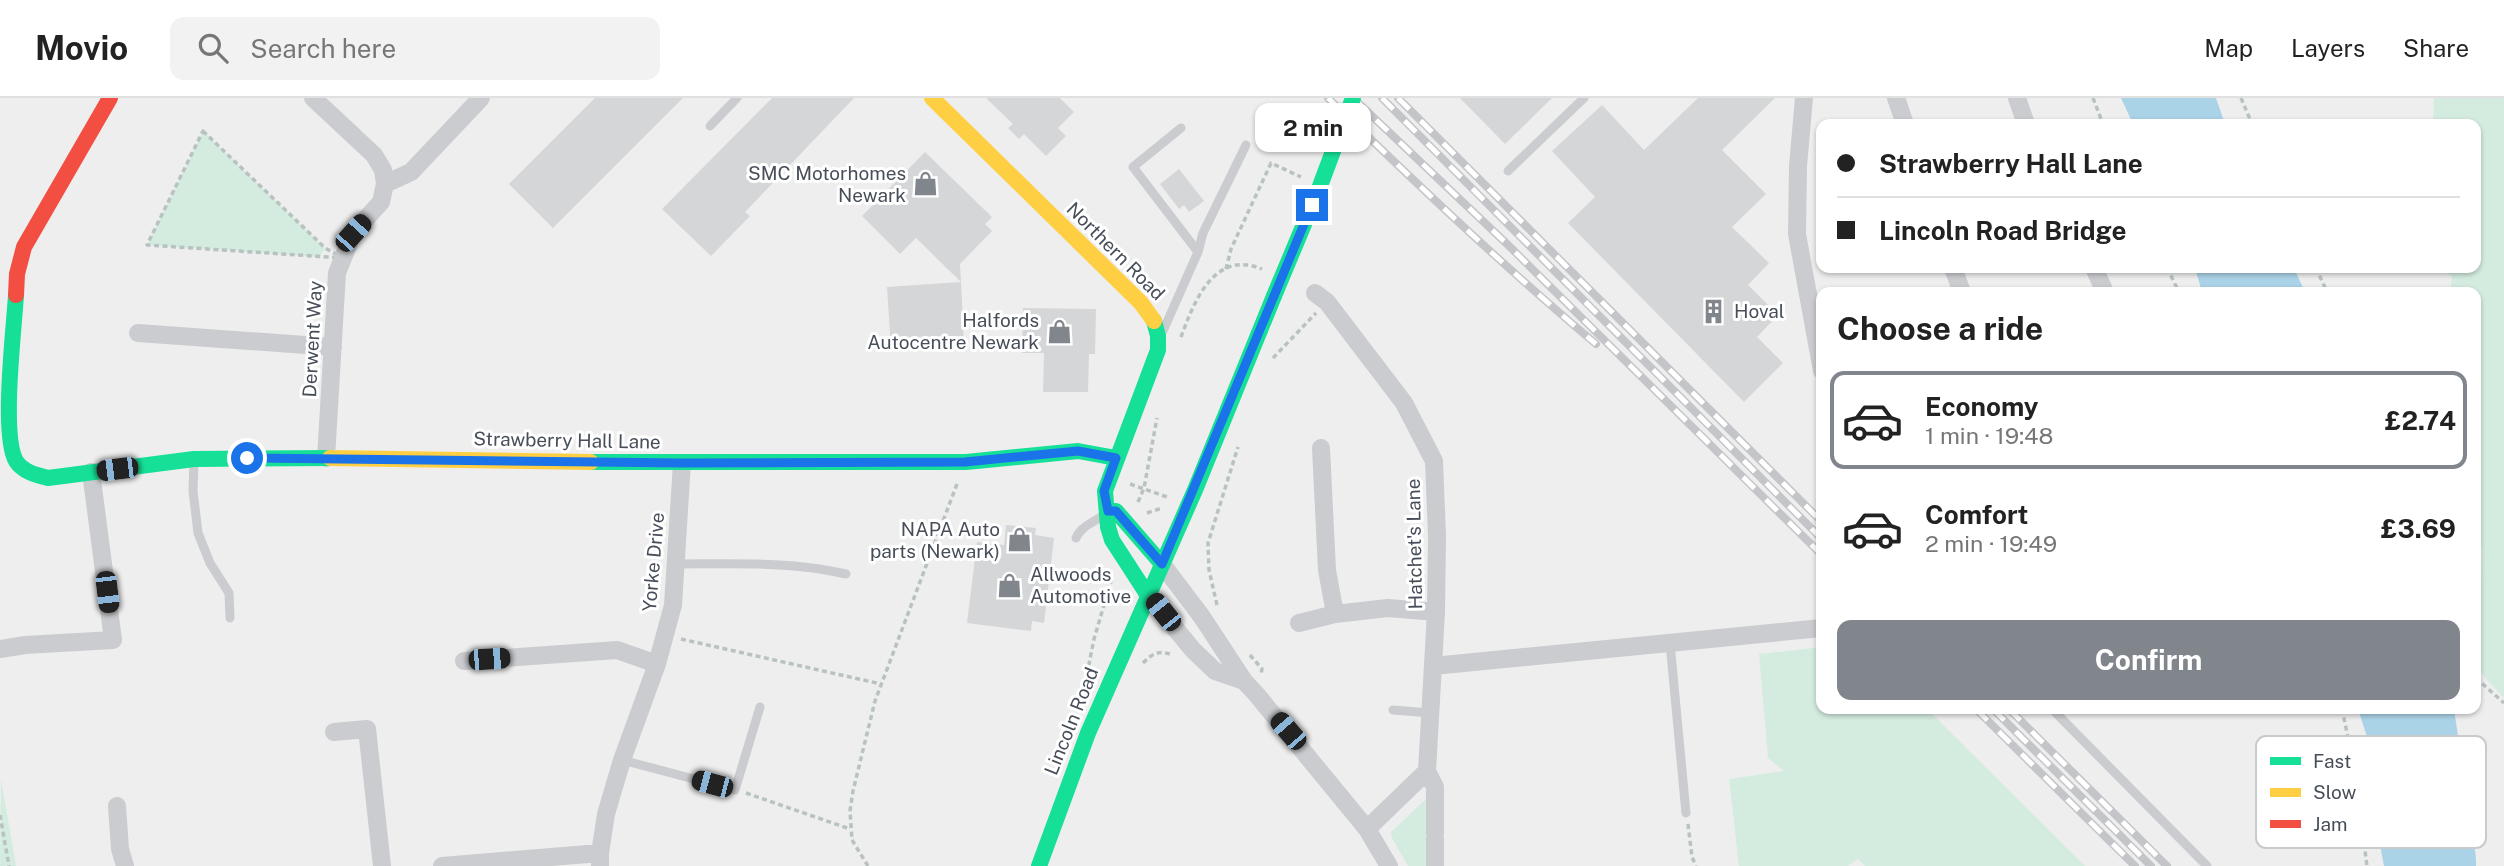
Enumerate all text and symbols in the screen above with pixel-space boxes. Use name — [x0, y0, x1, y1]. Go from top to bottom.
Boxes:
search box — [170, 17, 660, 80]
text: Movio — [35, 29, 128, 67]
icon: search — [194, 29, 232, 67]
text: Search here — [250, 33, 396, 64]
text: Map — [2204, 34, 2253, 62]
text: Layers — [2291, 34, 2365, 62]
text: Share — [2403, 34, 2469, 62]
callout: 2 min — [1254, 104, 1370, 153]
text: 2 min — [1283, 114, 1343, 141]
text: Strawberry Hall Lane — [1879, 148, 2143, 179]
place label: SMC Motorhomes Newark — [748, 162, 906, 206]
shop icon: SMC Motorhomes Newark — [912, 170, 940, 198]
route end — [1296, 189, 1328, 221]
street label: Northern Road — [1063, 198, 1169, 304]
car — [332, 210, 375, 256]
text: Lincoln Road Bridge — [1879, 215, 2126, 246]
street label: Derwent Way — [298, 280, 326, 398]
building icon: Hoval — [1700, 297, 1728, 325]
place label: Hoval — [1734, 300, 1785, 322]
place label: Halfords Autocentre Newark — [867, 309, 1039, 353]
text: Choose a ride — [1837, 310, 2043, 347]
shop icon: Halfords Autocentre Newark — [1045, 317, 1073, 345]
icon: car — [1841, 389, 1904, 452]
text: Economy — [1925, 391, 2038, 422]
text: £2.74 — [2385, 405, 2456, 436]
text: 1 min · 19:48 — [1925, 422, 2053, 449]
street label: Strawberry Hall Lane — [473, 427, 661, 453]
route start — [231, 442, 263, 474]
car — [95, 456, 140, 482]
street label: Hatchet's Lane — [1402, 479, 1426, 609]
icon: car — [1841, 497, 1904, 560]
text: Comfort — [1925, 499, 2028, 530]
street label: Yorke Drive — [638, 511, 668, 613]
text: £3.69 — [2381, 513, 2456, 544]
place label: NAPA Auto parts (Newark) — [870, 518, 1000, 562]
shop icon: NAPA Auto parts (Newark) — [1006, 526, 1034, 554]
text: 2 min · 19:49 — [1925, 530, 2057, 557]
place label: Allwoods Automotive — [1030, 563, 1131, 607]
car — [95, 570, 120, 614]
shop icon: Allwoods Automotive — [996, 571, 1024, 599]
car — [1142, 589, 1185, 635]
button: Confirm — [1837, 620, 2460, 700]
car — [468, 647, 511, 671]
street label: Lincoln Road — [1039, 664, 1103, 778]
car — [1267, 708, 1310, 754]
legend — [2256, 736, 2486, 848]
text: Fast — [2313, 750, 2351, 772]
car — [689, 768, 736, 800]
text: Slow — [2313, 781, 2357, 803]
text: Jam — [2313, 813, 2347, 835]

